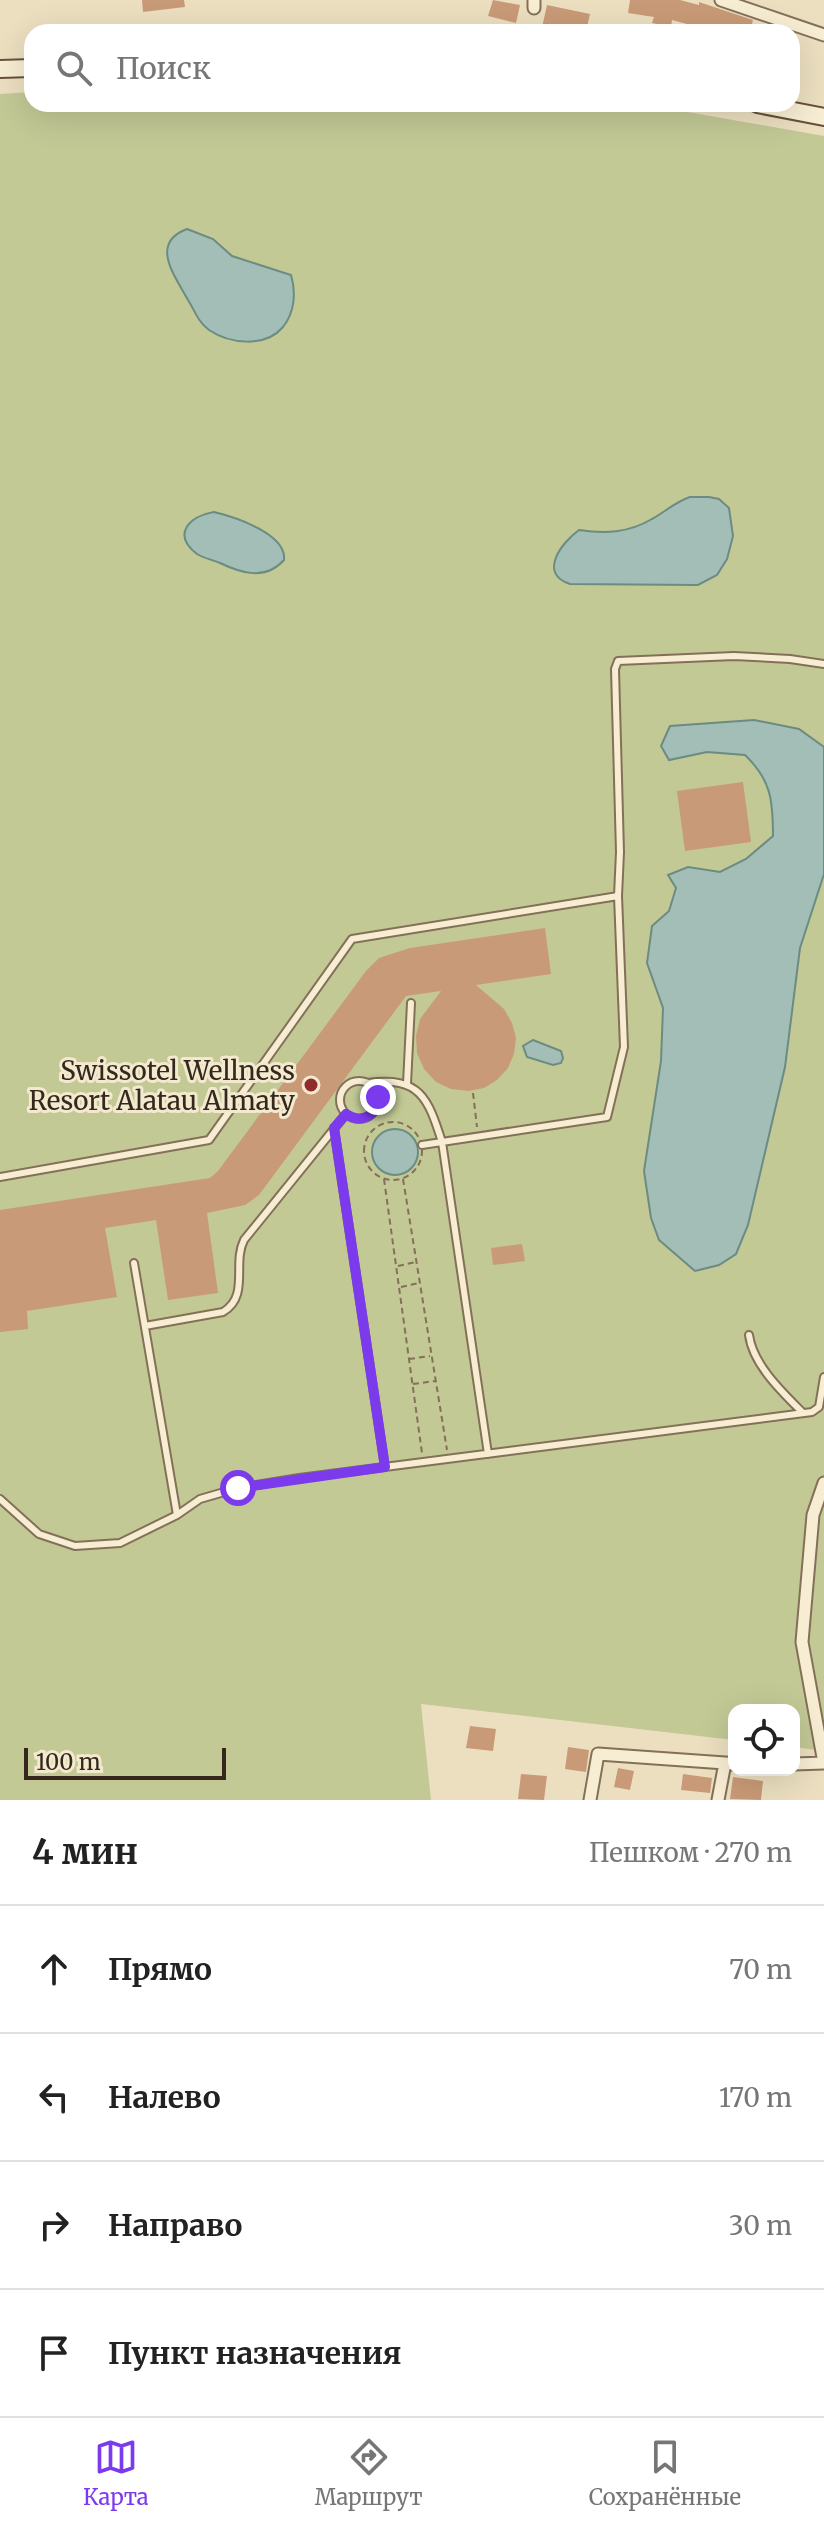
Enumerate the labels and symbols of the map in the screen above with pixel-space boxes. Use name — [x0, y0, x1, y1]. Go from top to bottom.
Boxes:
place label: Swissotel Wellness Resort Alatau Almaty — [29, 1054, 296, 1117]
marker: Swissotel Wellness Resort Alatau Almaty — [302, 1076, 320, 1094]
route end — [360, 1079, 396, 1115]
route start — [220, 1470, 256, 1506]
scale bar — [24, 1744, 226, 1780]

